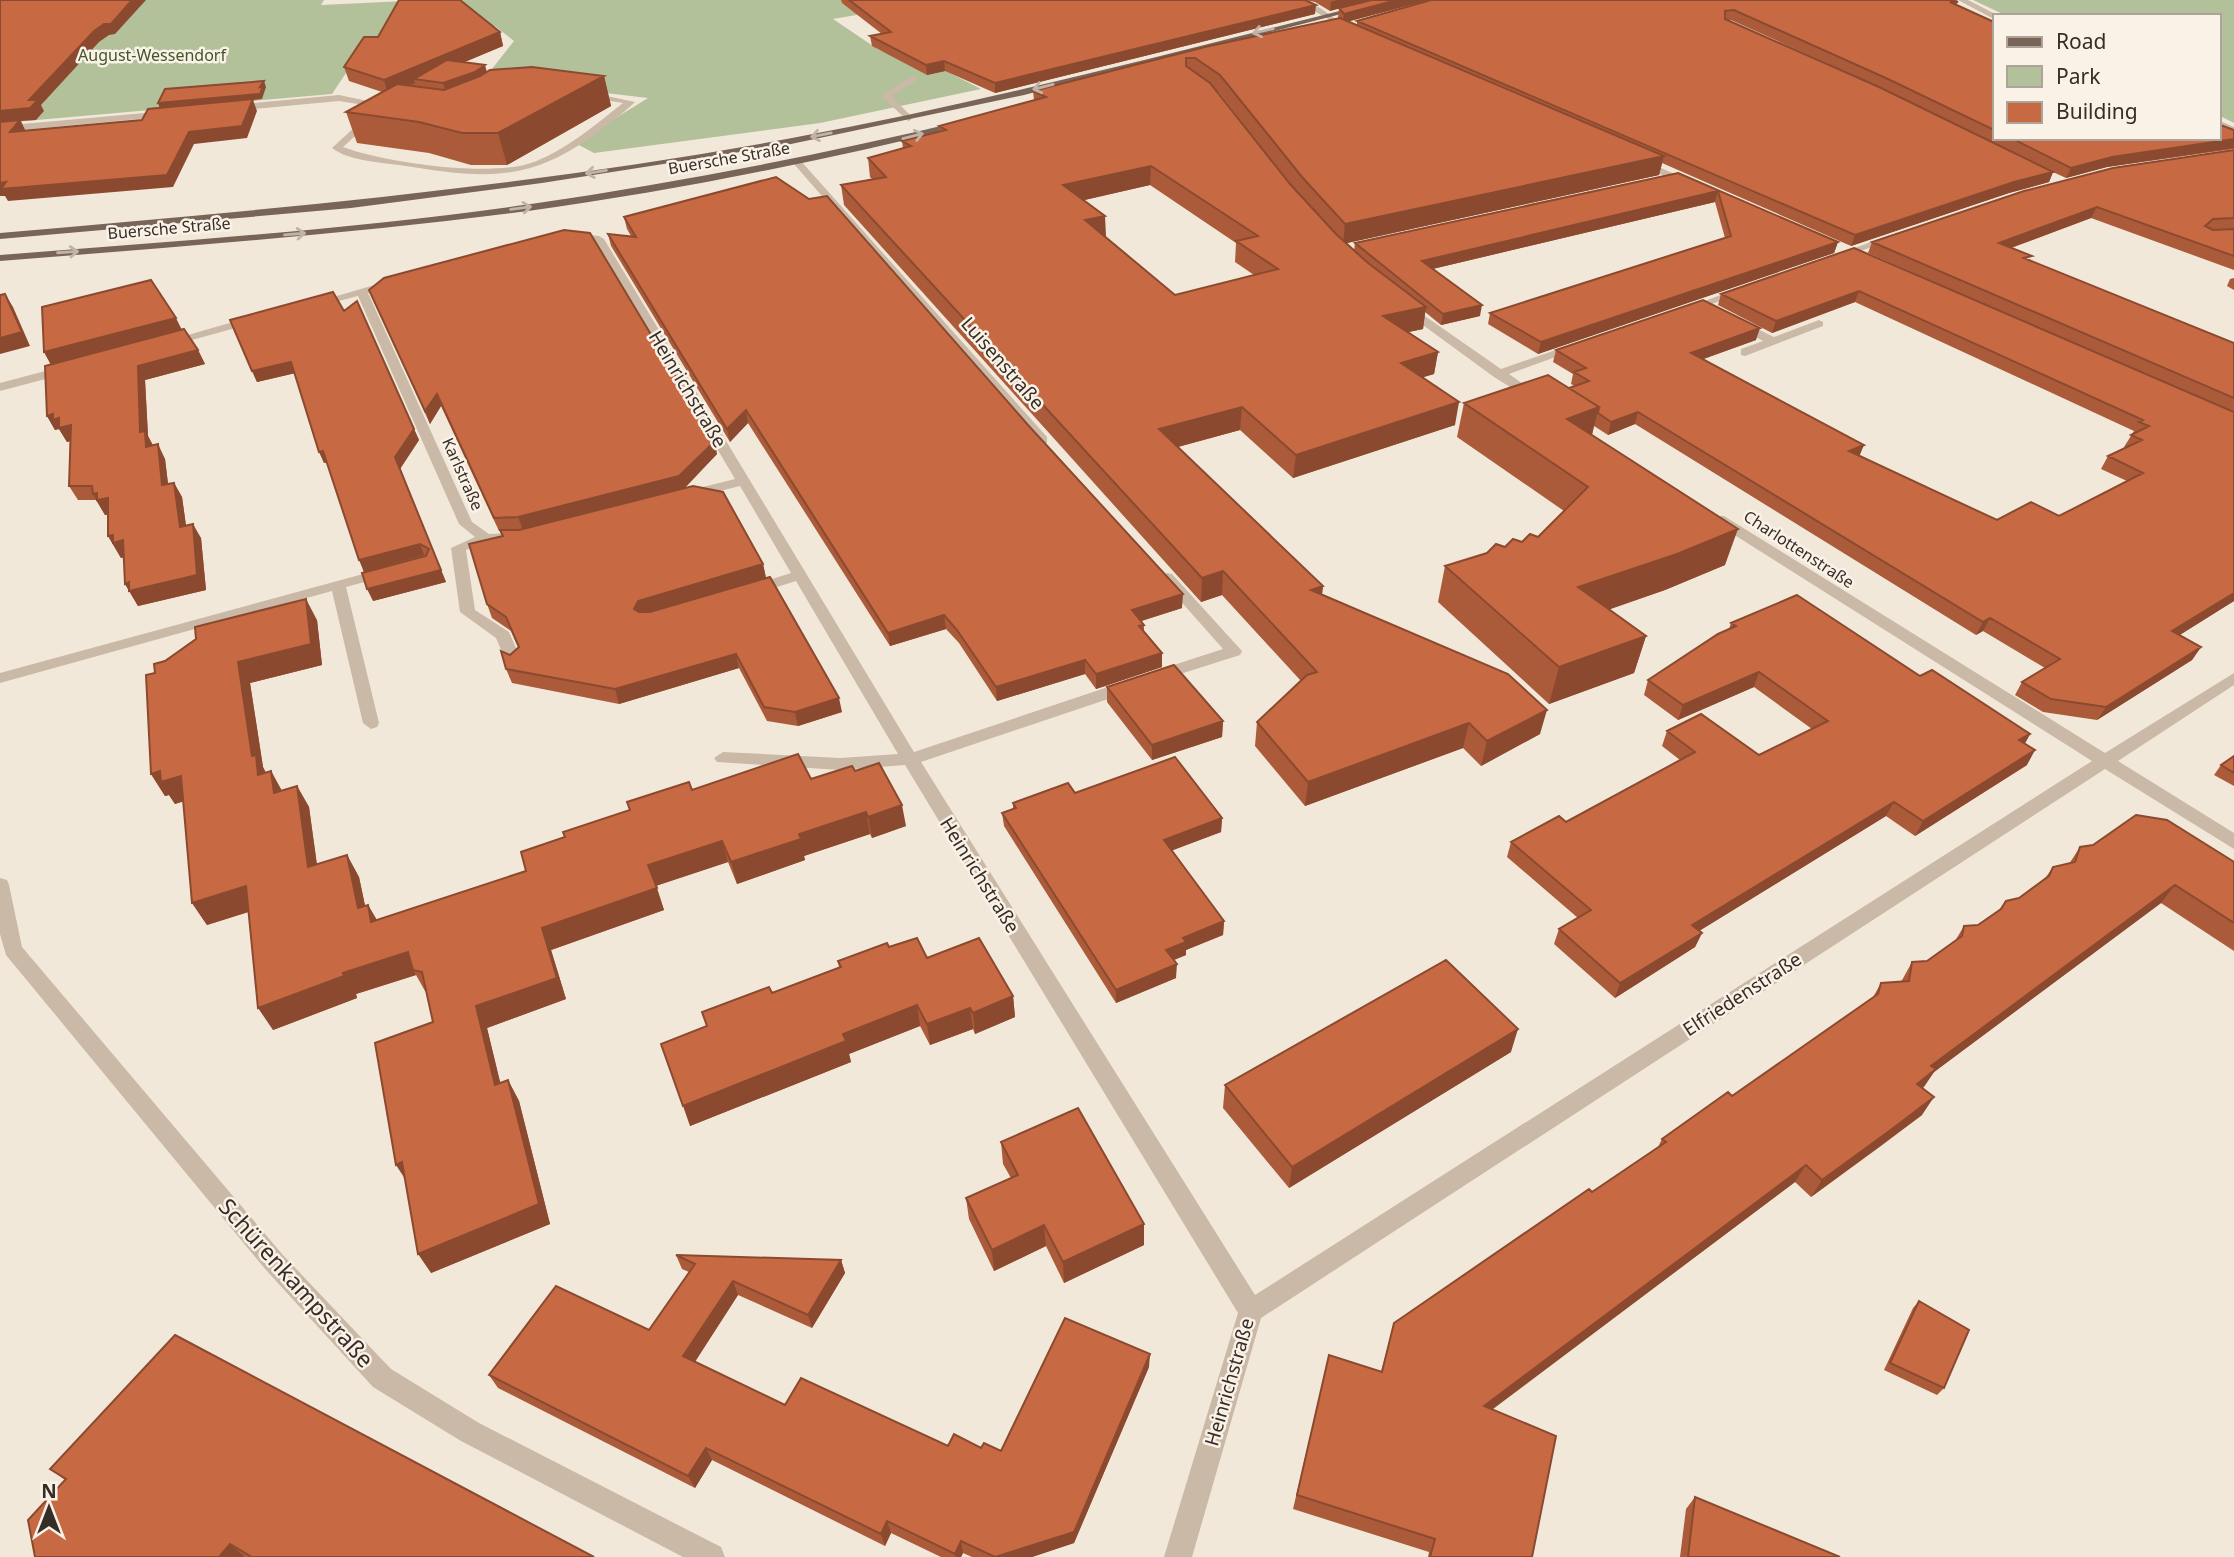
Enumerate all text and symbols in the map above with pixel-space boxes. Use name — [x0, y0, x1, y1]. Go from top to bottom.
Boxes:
legend — [1993, 14, 2220, 140]
one-way arrow — [1252, 25, 1275, 38]
text: Road — [2056, 27, 2106, 55]
park label: August-Wessendorf — [78, 44, 227, 66]
text: Park — [2056, 62, 2101, 90]
one-way arrow — [1032, 81, 1055, 94]
text: Building — [2056, 97, 2138, 125]
one-way arrow — [810, 128, 833, 142]
one-way arrow — [901, 129, 924, 142]
street label: Buersche Straße — [666, 136, 792, 180]
one-way arrow — [585, 166, 608, 179]
one-way arrow — [509, 201, 532, 214]
street label: Buersche Straße — [107, 212, 231, 244]
one-way arrow — [283, 227, 306, 240]
one-way arrow — [56, 245, 79, 258]
street label: Luisenstraße — [955, 311, 1051, 415]
street label: Heinrichstraße — [643, 326, 733, 452]
street label: Karlstraße — [437, 434, 489, 514]
street label: Charlottenstraße — [1739, 505, 1859, 593]
street label: Heinrichstraße — [934, 812, 1026, 938]
street label: Elfriedenstraße — [1678, 946, 1806, 1042]
street label: Schürenkampstraße — [212, 1191, 382, 1374]
street label: Heinrichstraße — [1198, 1315, 1260, 1449]
north arrow — [14, 1473, 84, 1543]
text: N — [41, 1478, 57, 1504]

